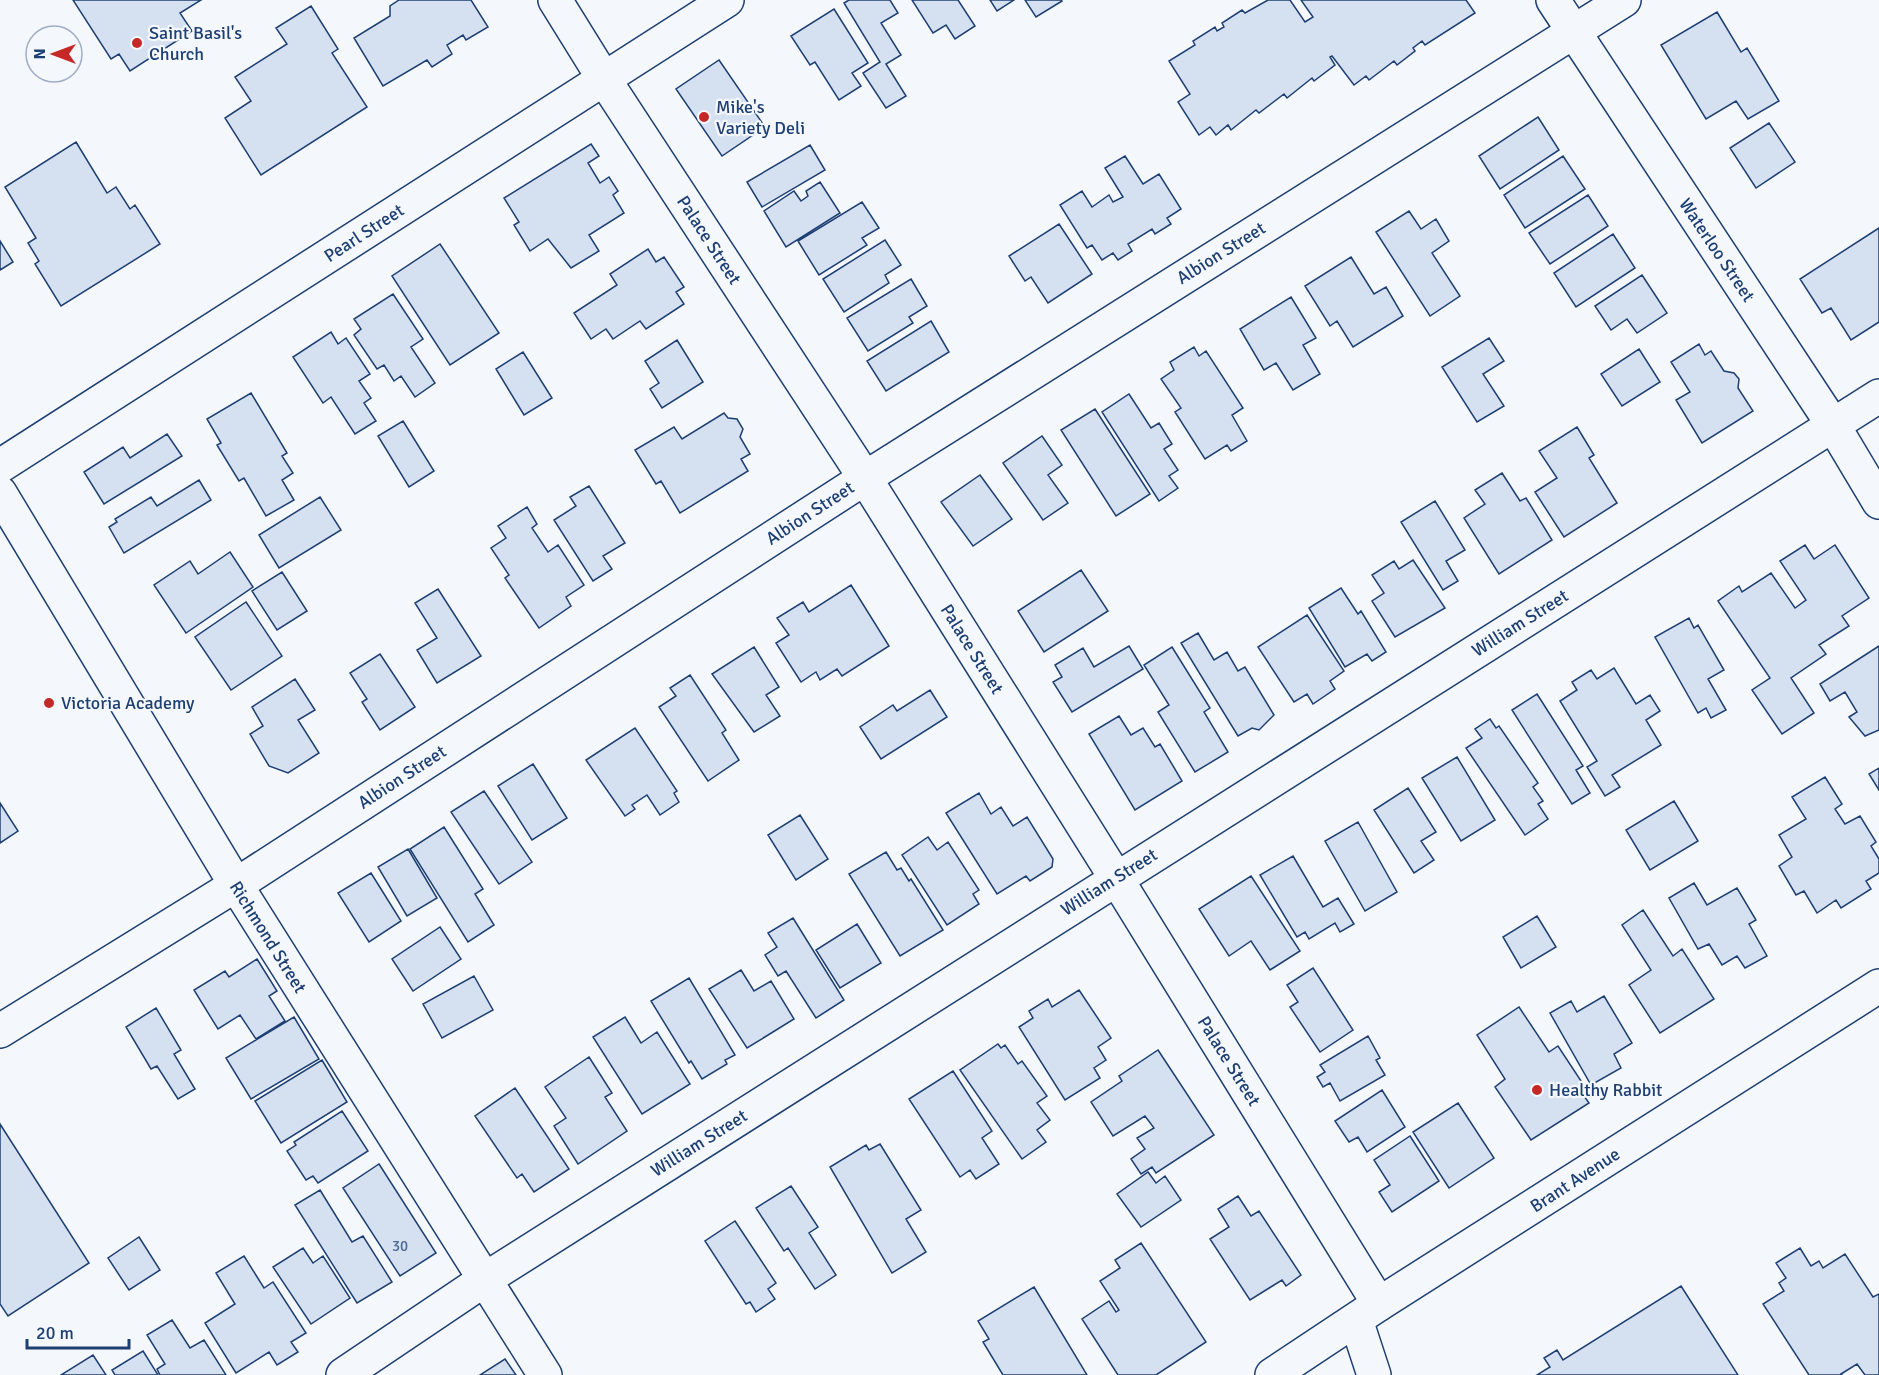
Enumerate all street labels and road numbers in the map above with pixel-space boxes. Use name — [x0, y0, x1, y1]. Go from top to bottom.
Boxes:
street label: Palace Street — [672, 191, 746, 289]
street label: Waterloo Street — [1674, 194, 1760, 306]
street label: Pearl Street — [320, 199, 408, 267]
street label: Albion Street — [1173, 217, 1269, 289]
street label: Albion Street — [762, 476, 858, 550]
street label: William Street — [1468, 585, 1572, 661]
street label: Palace Street — [936, 600, 1008, 698]
street label: Albion Street — [354, 740, 450, 814]
street label: William Street — [1057, 844, 1161, 920]
street label: Richmond Street — [225, 877, 311, 997]
street label: Palace Street — [1193, 1012, 1265, 1110]
street label: William Street — [647, 1105, 751, 1181]
street label: Brant Avenue — [1526, 1143, 1624, 1217]

